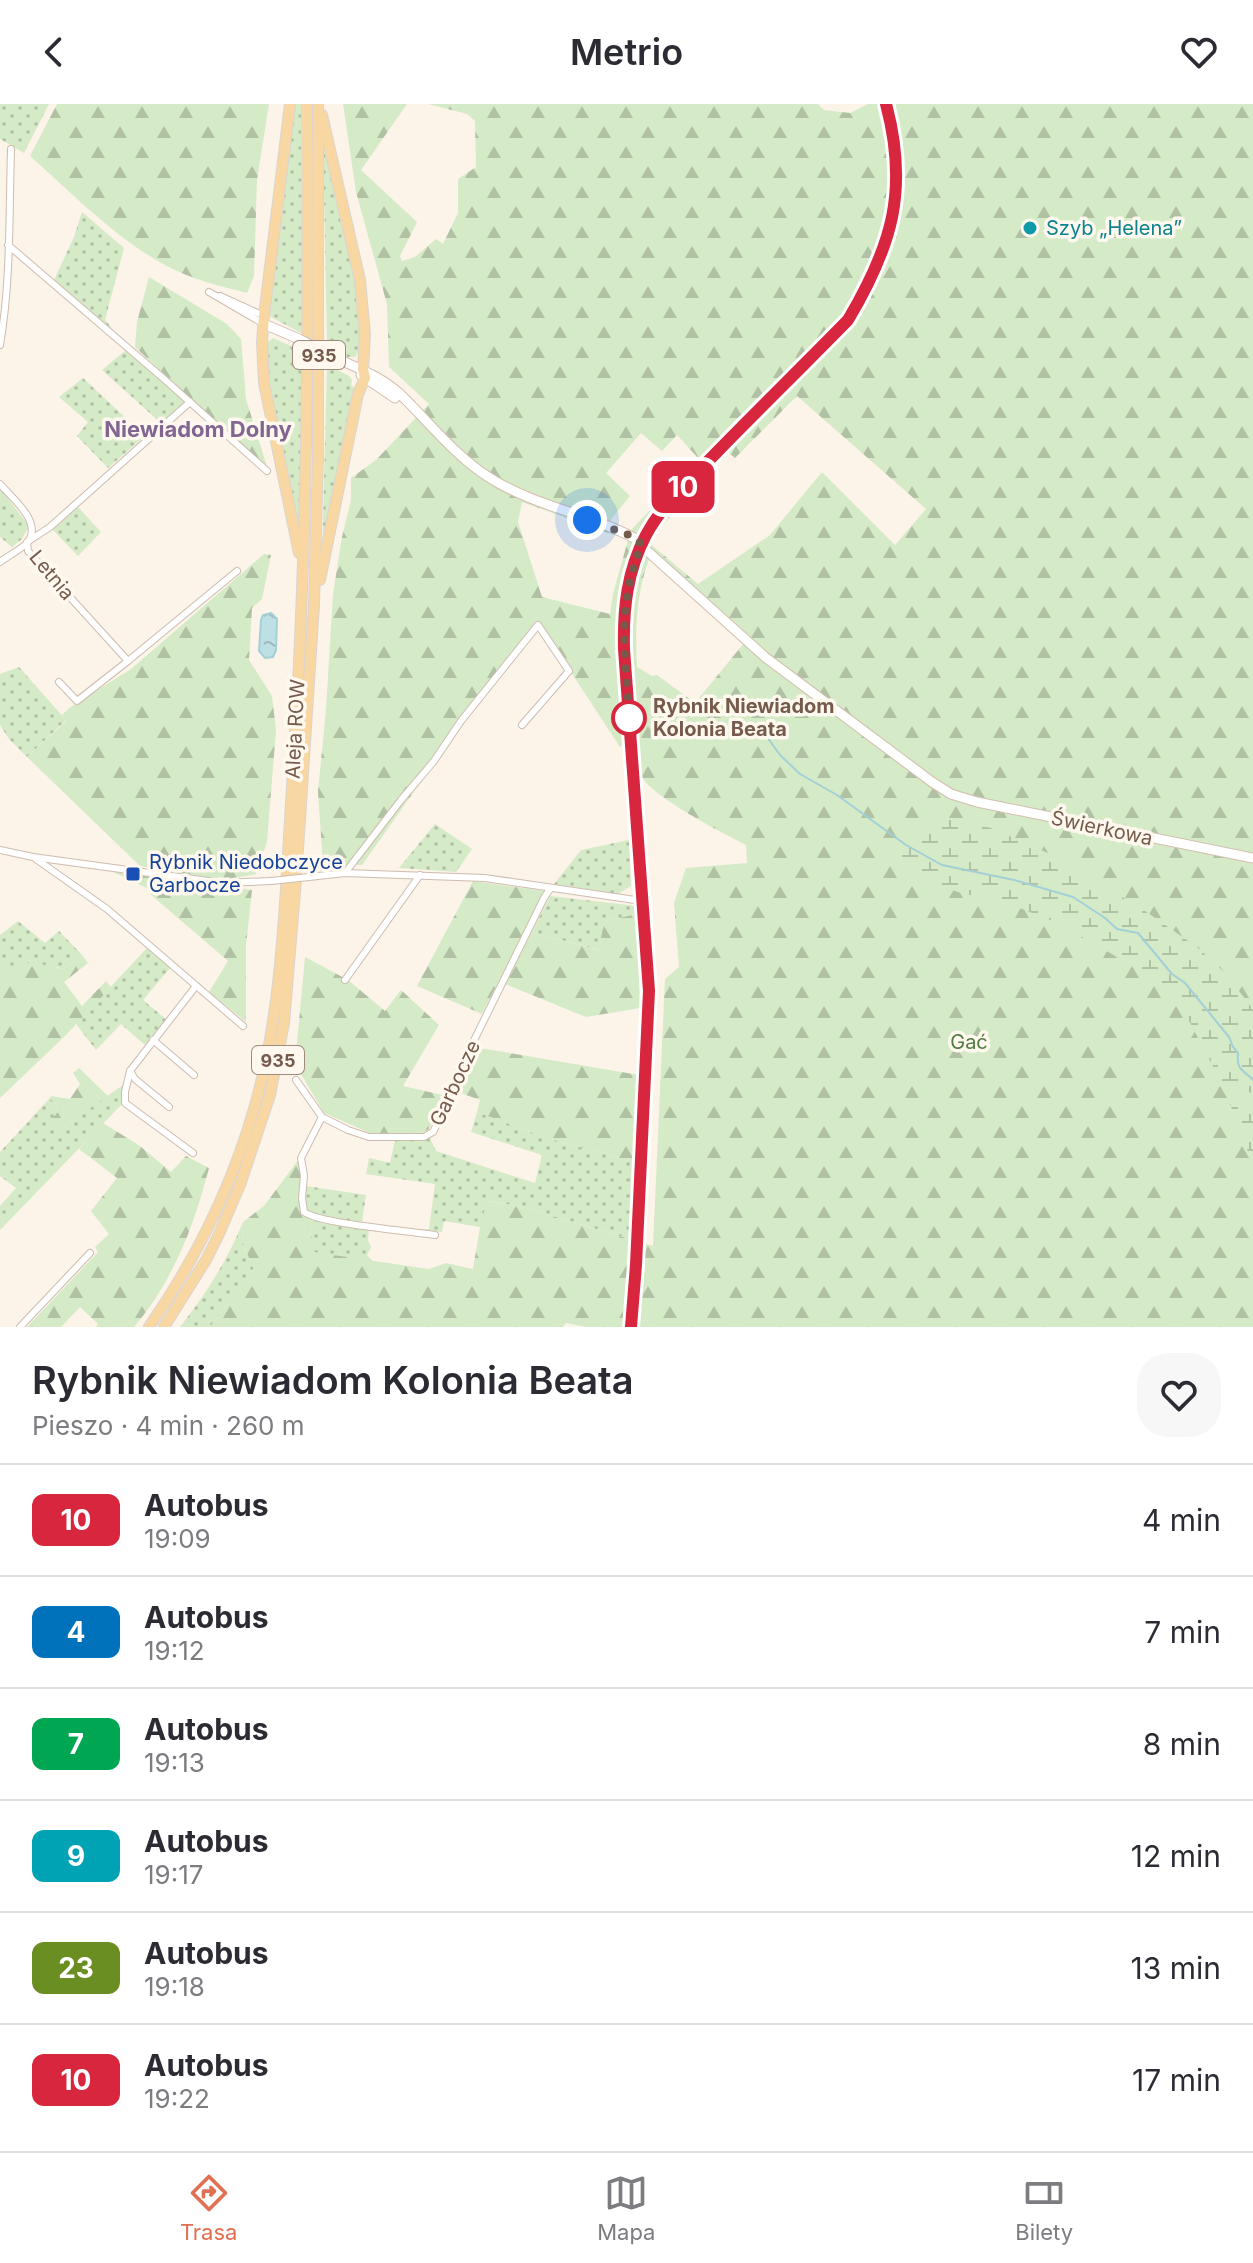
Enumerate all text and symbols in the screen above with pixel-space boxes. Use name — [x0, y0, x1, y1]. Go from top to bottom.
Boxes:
icon: back — [32, 30, 76, 74]
text: Metrio — [570, 30, 683, 74]
icon: heart — [1177, 30, 1221, 74]
place label: Szyb „Helena” — [1046, 216, 1182, 240]
marker: Szyb „Helena” — [1021, 219, 1039, 237]
road number: 935 — [293, 341, 345, 369]
district label: Niewiadom Dolny — [104, 416, 292, 442]
line badge: 10 — [647, 461, 719, 513]
text: 10 — [668, 470, 698, 504]
your location — [567, 500, 607, 540]
street label: Letnia — [24, 545, 80, 605]
street label: Aleja ROW — [280, 678, 310, 779]
place label: Rybnik Niewiadom Kolonia Beata — [653, 694, 835, 741]
marker: Rybnik Niewiadom Kolonia Beata — [612, 701, 646, 735]
street label: Świerkowa — [1049, 805, 1155, 850]
place label: Rybnik Niedobczyce Garbocze — [149, 850, 343, 897]
marker: Rybnik Niedobczyce Garbocze — [124, 865, 142, 883]
park label: Gać — [950, 1030, 988, 1054]
street label: Garbocze — [425, 1036, 485, 1130]
road number: 935 — [252, 1046, 304, 1074]
button: heart — [1137, 1353, 1221, 1437]
text: Rybnik Niewiadom Kolonia Beata — [32, 1357, 634, 1403]
text: Pieszo · 4 min · 260 m — [32, 1410, 305, 1441]
text: Autobus — [144, 1487, 269, 1523]
text: 4 min — [1142, 1502, 1221, 1538]
text: 10 — [61, 1503, 91, 1537]
text: 19:09 — [144, 1523, 211, 1554]
text: Autobus — [144, 1599, 269, 1635]
text: 7 min — [1144, 1614, 1221, 1650]
text: 4 — [67, 1615, 85, 1649]
text: 19:12 — [144, 1635, 205, 1666]
text: Autobus — [144, 1711, 269, 1747]
text: 8 min — [1143, 1726, 1221, 1762]
text: 7 — [68, 1727, 84, 1761]
text: 19:13 — [144, 1747, 205, 1778]
text: Autobus — [144, 1823, 269, 1859]
text: 12 min — [1131, 1838, 1221, 1874]
text: 9 — [67, 1839, 85, 1873]
text: 19:17 — [144, 1859, 203, 1890]
text: Autobus — [144, 1935, 269, 1971]
text: 13 min — [1131, 1950, 1221, 1986]
text: 23 — [58, 1951, 94, 1985]
text: 19:18 — [144, 1971, 205, 2002]
text: Autobus — [144, 2047, 269, 2083]
text: 17 min — [1132, 2062, 1221, 2098]
text: 10 — [61, 2063, 91, 2097]
text: 19:22 — [144, 2083, 210, 2114]
tab: Trasa — [180, 2171, 237, 2245]
tab: Mapa — [597, 2171, 655, 2245]
tab: Bilety — [1015, 2171, 1073, 2245]

